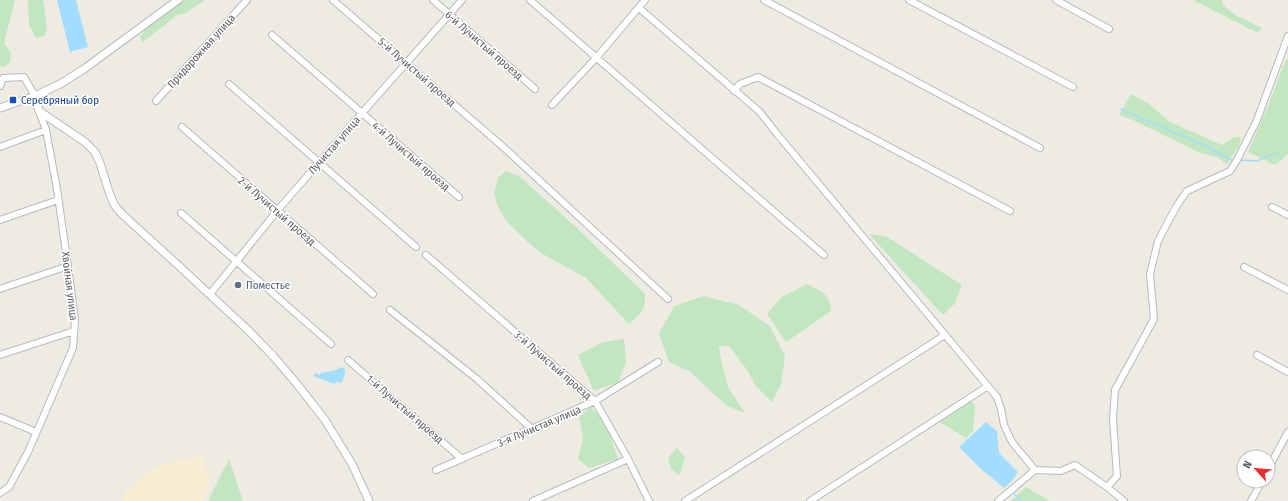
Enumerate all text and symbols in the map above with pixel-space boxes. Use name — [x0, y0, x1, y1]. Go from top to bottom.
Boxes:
street label: 6-й Лучистый проезд — [442, 8, 526, 83]
street label: Придорожная улица — [165, 12, 238, 91]
street label: 5-й Лучистый проезд — [375, 35, 458, 110]
place label: Серебряный бор — [21, 94, 99, 107]
marker: Серебряный бор — [8, 95, 18, 105]
street label: Лучистая улица — [306, 114, 363, 177]
street label: 4-й Лучистый проезд — [369, 119, 452, 194]
street label: 2-й Лучистый проезд — [235, 174, 318, 249]
street label: Хвойная улица — [59, 251, 80, 321]
place label: Поместье — [246, 279, 290, 292]
marker: Поместье — [233, 280, 243, 290]
street label: 3-й Лучистый проезд — [511, 328, 594, 403]
street label: 1-й Лучистый проезд — [364, 372, 446, 447]
street label: 3-я Лучистая улица — [495, 403, 583, 450]
north arrow — [1236, 449, 1276, 489]
text: N — [1240, 459, 1255, 471]

